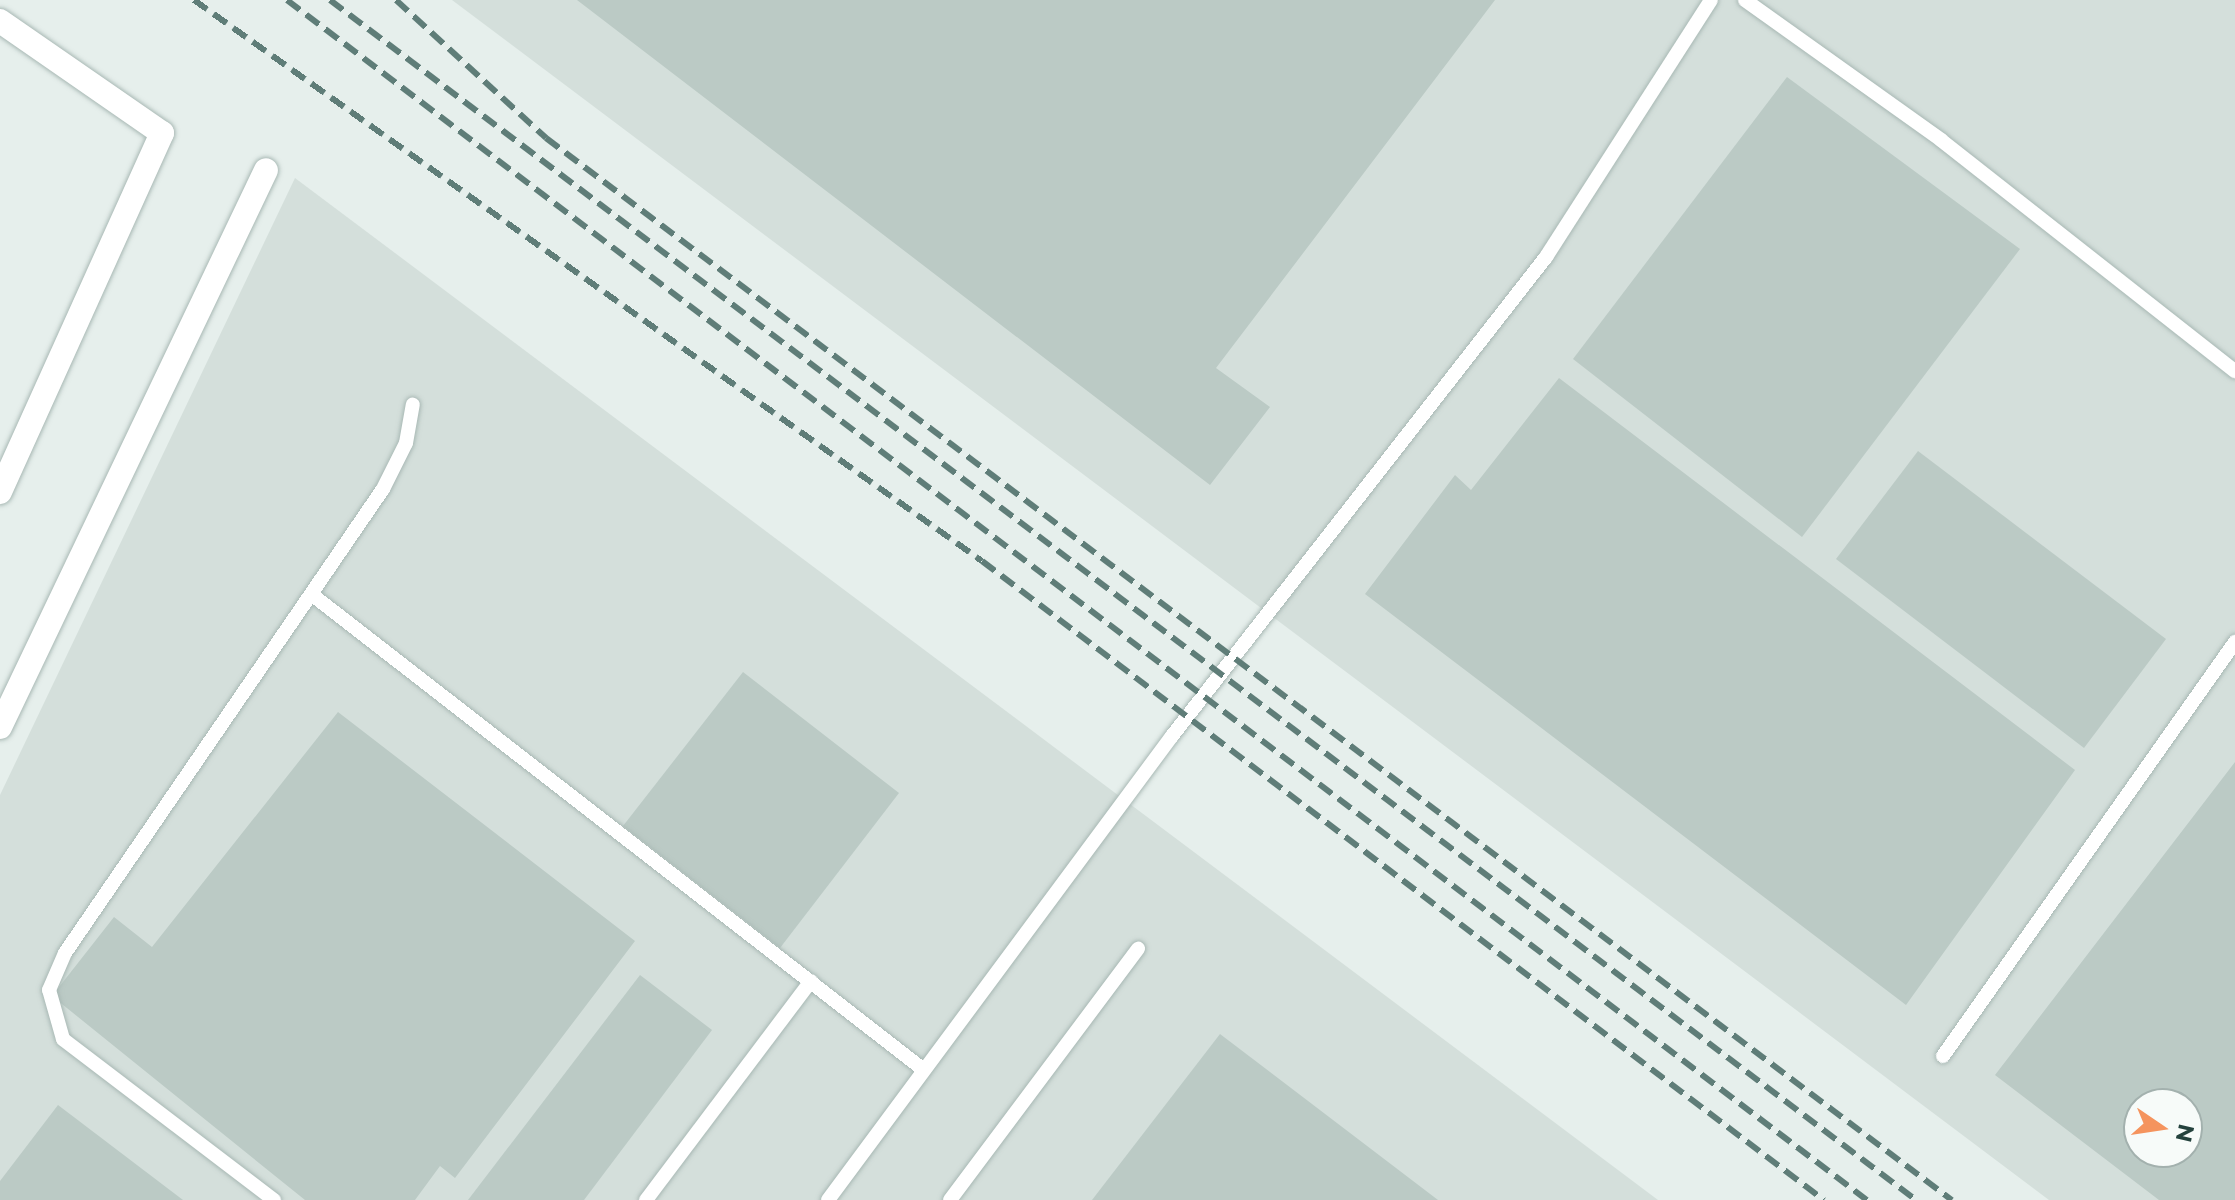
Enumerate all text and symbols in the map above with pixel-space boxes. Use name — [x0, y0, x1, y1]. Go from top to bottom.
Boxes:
north arrow — [2123, 1088, 2203, 1168]
text: N — [2170, 1121, 2200, 1145]

